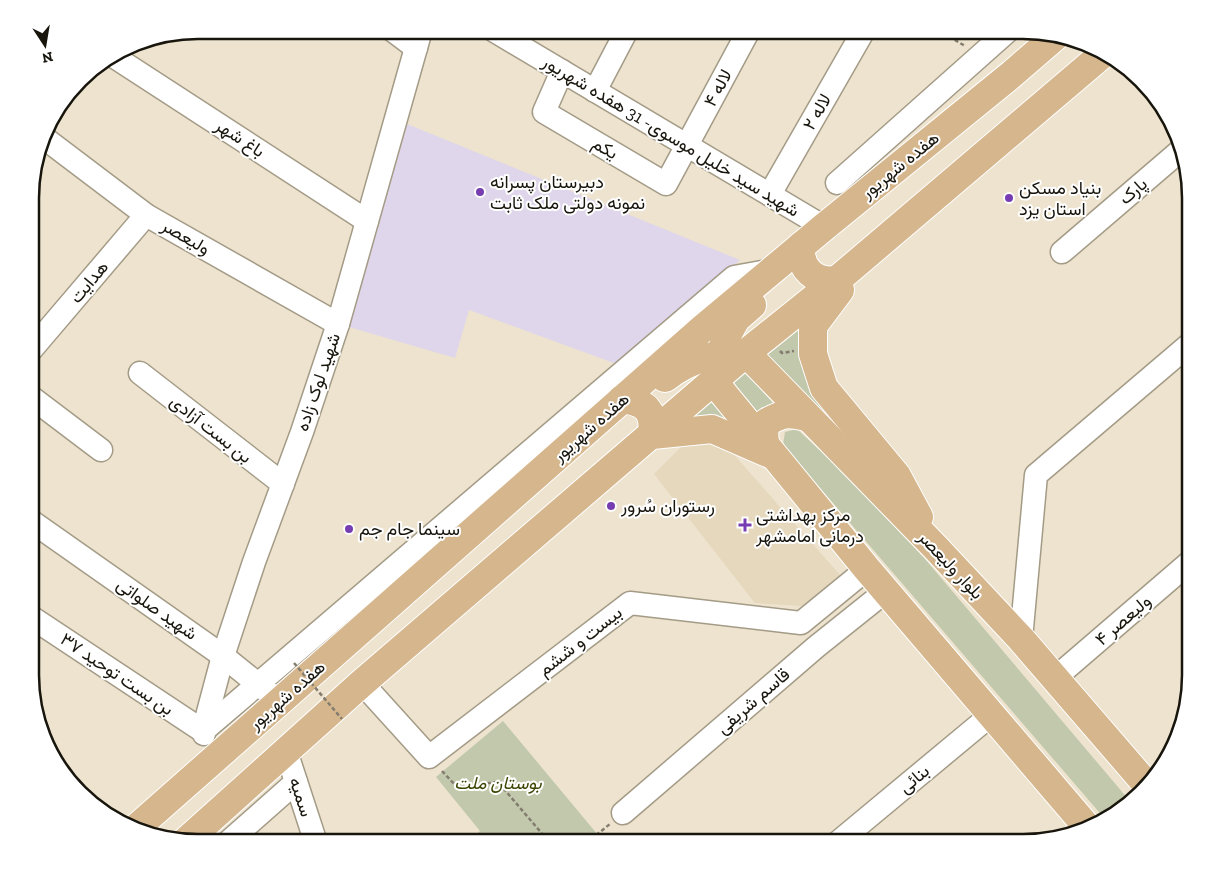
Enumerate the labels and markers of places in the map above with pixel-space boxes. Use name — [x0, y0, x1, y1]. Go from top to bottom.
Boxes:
place label: دبیرستان پسرانه نمونه دولتی ملک ثابت — [490, 171, 645, 214]
place label: بنیاد مسکن استان یزد — [1019, 177, 1101, 220]
marker: دبیرستان پسرانه نمونه دولتی ملک ثابت — [474, 186, 486, 198]
marker: بنیاد مسکن استان یزد — [1003, 192, 1015, 204]
place label: رستوران سُرور — [620, 495, 715, 517]
marker: رستوران سُرور — [605, 500, 617, 512]
place label: مرکز بهداشتی درمانی امامشهر — [755, 504, 864, 547]
place label: سینما جام جم — [359, 518, 460, 541]
marker: مرکز بهداشتی درمانی امامشهر — [738, 518, 752, 532]
marker: سینما جام جم — [343, 523, 355, 535]

